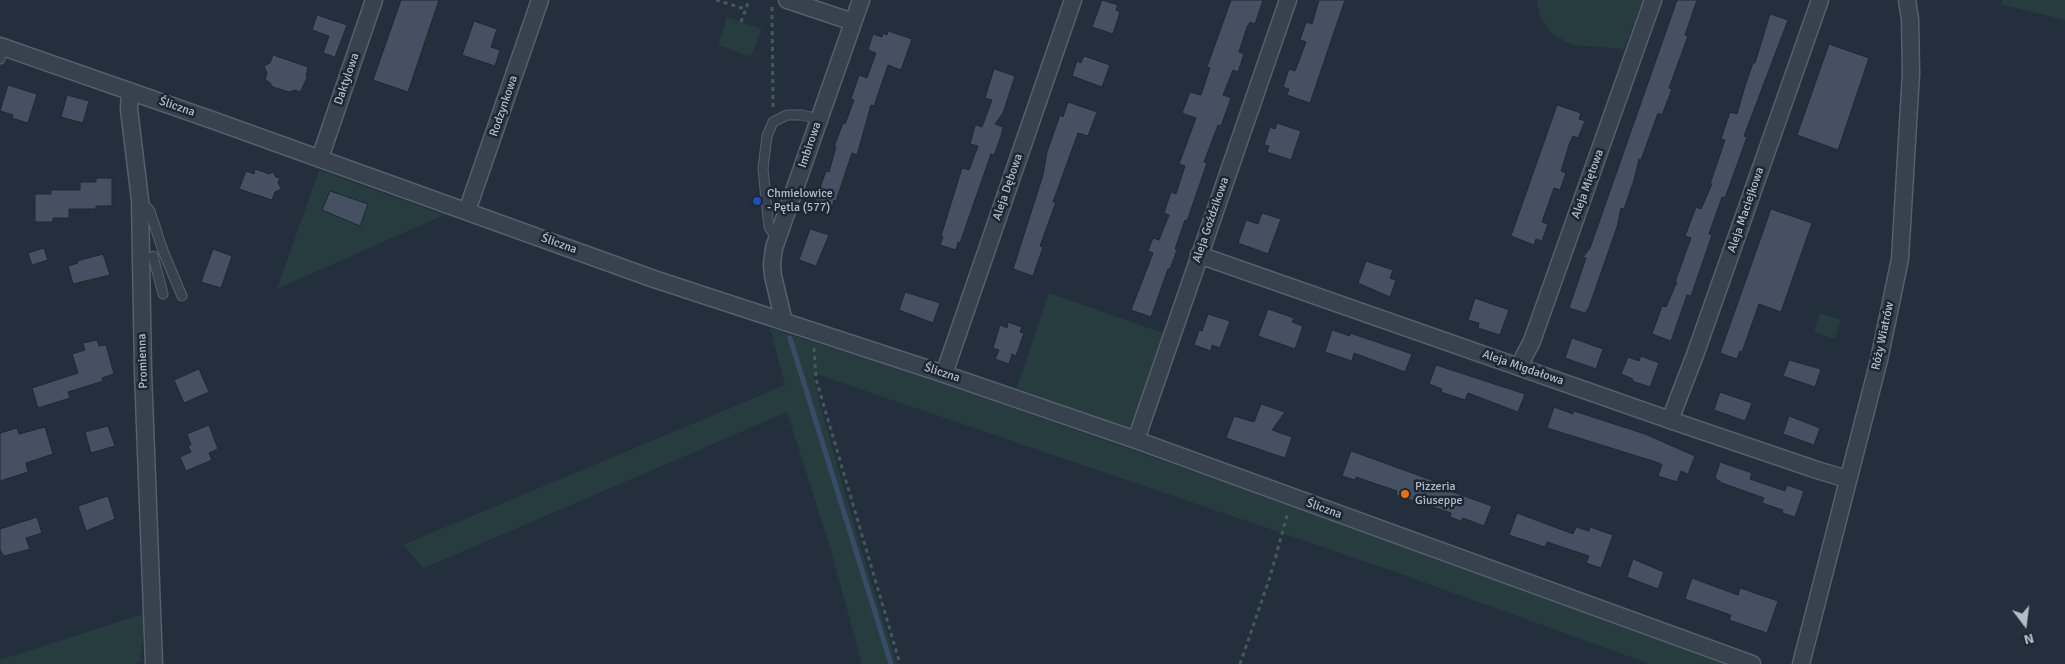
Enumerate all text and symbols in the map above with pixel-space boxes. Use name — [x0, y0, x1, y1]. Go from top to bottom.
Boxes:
street label: Daktylowa — [331, 51, 363, 107]
street label: Rodzynkowa — [487, 74, 521, 138]
street label: Śliczna — [157, 94, 197, 120]
street label: Imbirowa — [795, 120, 825, 170]
street label: Aleja Miętowa — [1569, 147, 1607, 221]
street label: Aleja Dębowa — [990, 152, 1026, 222]
street label: Aleja Maciejkowa — [1725, 165, 1767, 255]
street label: Aleja Goździkowa — [1190, 175, 1232, 265]
place label: Chmielowice - Pętla (577) — [767, 187, 833, 215]
marker: Chmielowice - Pętla (577) — [751, 195, 763, 207]
street label: Śliczna — [539, 231, 579, 257]
street label: Róży Wiatrów — [1869, 301, 1897, 371]
street label: Promienna — [135, 333, 151, 389]
street label: Aleja Migdałowa — [1480, 347, 1566, 389]
street label: Śliczna — [922, 360, 962, 386]
place label: Pizzeria Giuseppe — [1415, 480, 1463, 508]
marker: Pizzeria Giuseppe — [1399, 488, 1411, 500]
street label: Śliczna — [1304, 496, 1344, 522]
north arrow — [2000, 599, 2050, 649]
text: N — [2022, 629, 2036, 648]

